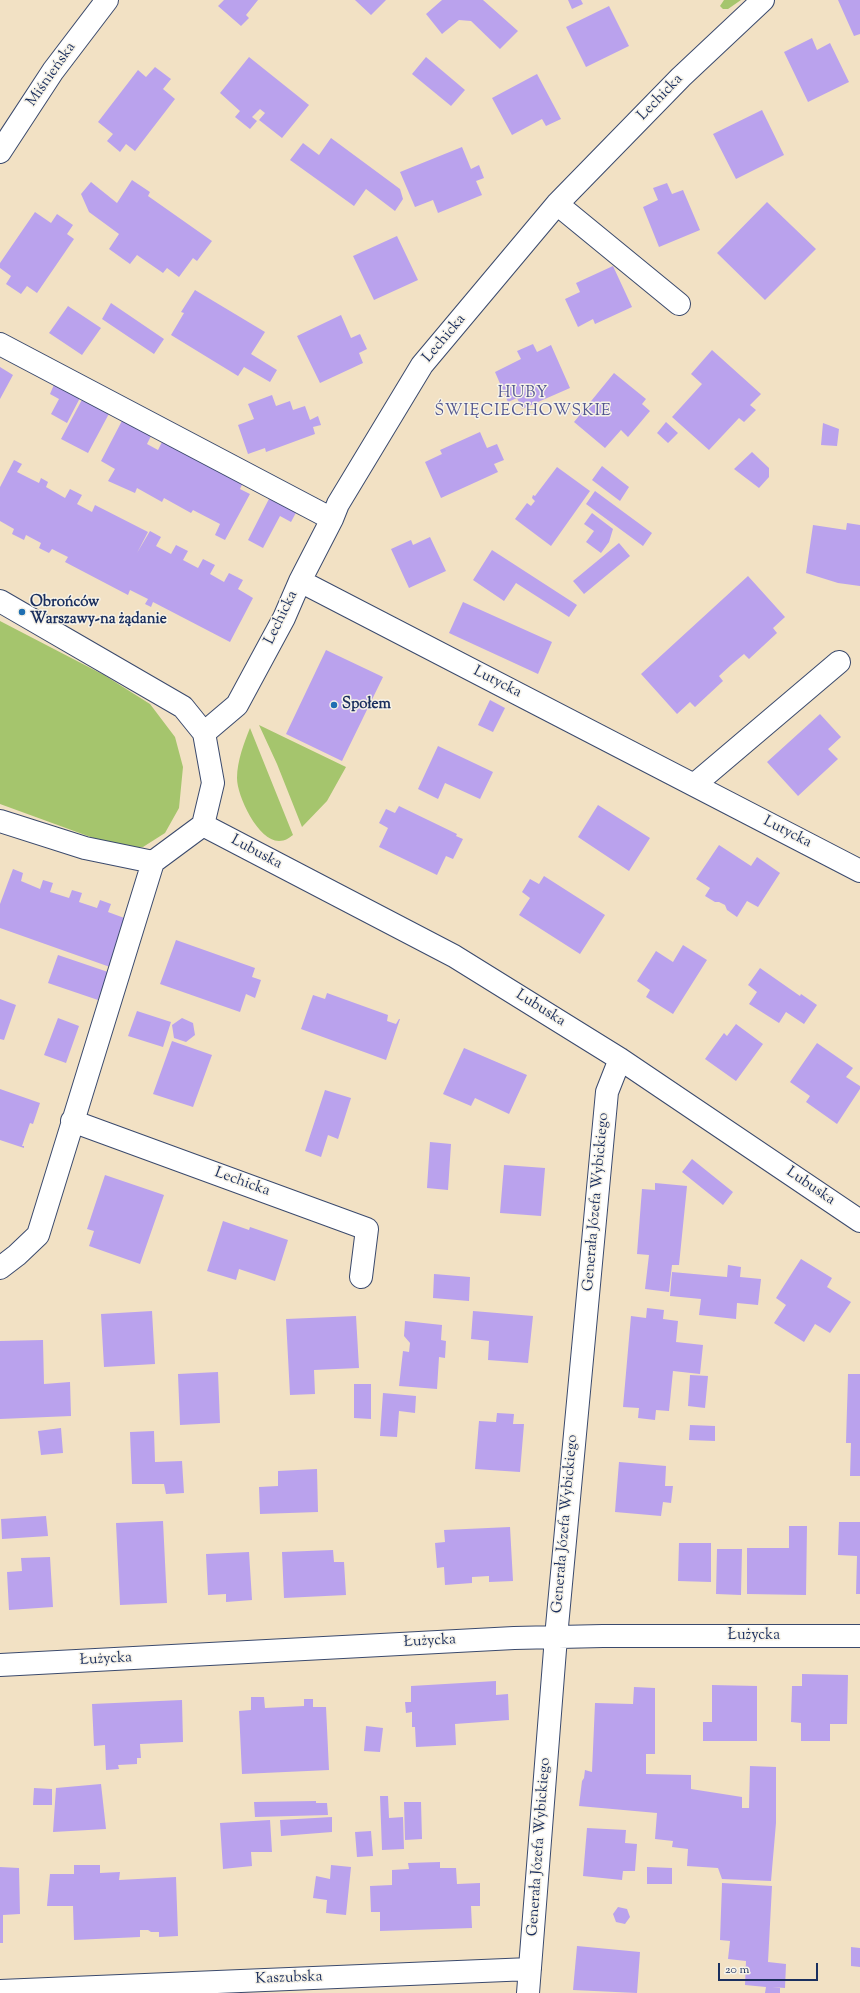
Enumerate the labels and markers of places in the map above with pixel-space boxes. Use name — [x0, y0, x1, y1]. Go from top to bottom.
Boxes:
place label: Obrońców Warszawy-na żądanie — [30, 594, 167, 629]
marker: Obrońców Warszawy-na żądanie — [17, 607, 27, 617]
place label: Społem — [342, 696, 391, 714]
marker: Społem — [329, 700, 339, 710]

